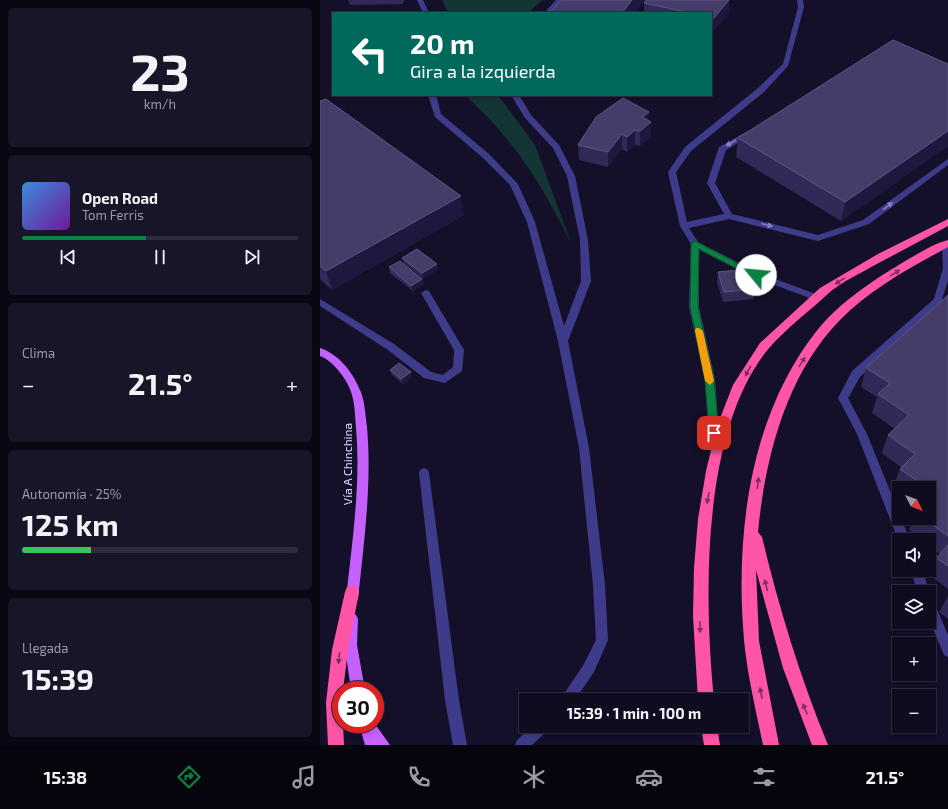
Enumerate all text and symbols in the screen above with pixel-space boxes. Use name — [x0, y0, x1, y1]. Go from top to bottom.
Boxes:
text: 20 m — [410, 26, 475, 60]
icon: left — [344, 28, 396, 80]
text: 23 — [130, 39, 190, 101]
text: Gira a la izquierda — [410, 60, 556, 82]
text: km/h — [144, 96, 176, 112]
one-way arrow — [725, 140, 737, 147]
text: Open Road — [82, 189, 158, 207]
one-way arrow — [882, 202, 893, 210]
text: Tom Ferris — [82, 207, 144, 223]
one-way arrow — [761, 222, 773, 228]
icon: previous — [57, 246, 79, 268]
icon: pause — [149, 246, 171, 268]
icon: next — [241, 246, 263, 268]
position arrow — [735, 254, 777, 296]
one-way arrow — [889, 270, 901, 277]
one-way arrow — [835, 277, 845, 285]
text: Clima — [22, 345, 55, 361]
one-way arrow — [798, 356, 805, 368]
text: 21.5° — [128, 365, 193, 401]
one-way arrow — [745, 365, 752, 377]
text: − — [22, 371, 35, 397]
text: + — [286, 371, 298, 397]
pin — [697, 416, 731, 450]
icon: arrive — [703, 422, 725, 444]
street label: Vía A Chinchina — [340, 423, 354, 505]
one-way arrow — [755, 477, 761, 489]
north arrow — [892, 481, 936, 525]
map controls — [892, 481, 936, 733]
text: Autonomía · 25% — [22, 486, 121, 502]
one-way arrow — [705, 492, 711, 504]
text: 125 km — [22, 506, 119, 542]
button: sound — [892, 533, 936, 577]
one-way arrow — [763, 579, 769, 591]
button: layers — [892, 585, 936, 629]
one-way arrow — [697, 621, 704, 633]
button: + — [892, 637, 936, 681]
text: Llegada — [22, 640, 68, 656]
one-way arrow — [335, 652, 342, 664]
text: 15:39 — [22, 660, 94, 696]
speed limit sign: 30 — [332, 681, 384, 733]
one-way arrow — [758, 687, 764, 699]
button: − — [892, 689, 936, 733]
text: 15:39 · 1 min · 100 m — [567, 704, 701, 722]
one-way arrow — [802, 704, 808, 715]
icon: directions — [175, 763, 203, 791]
icon: music — [290, 763, 318, 791]
icon: phone — [405, 763, 433, 791]
icon: climate — [520, 763, 548, 791]
icon: car — [635, 763, 663, 791]
icon: filters — [750, 763, 778, 791]
text: 15:38 — [44, 766, 87, 788]
text: 21.5° — [866, 766, 904, 788]

